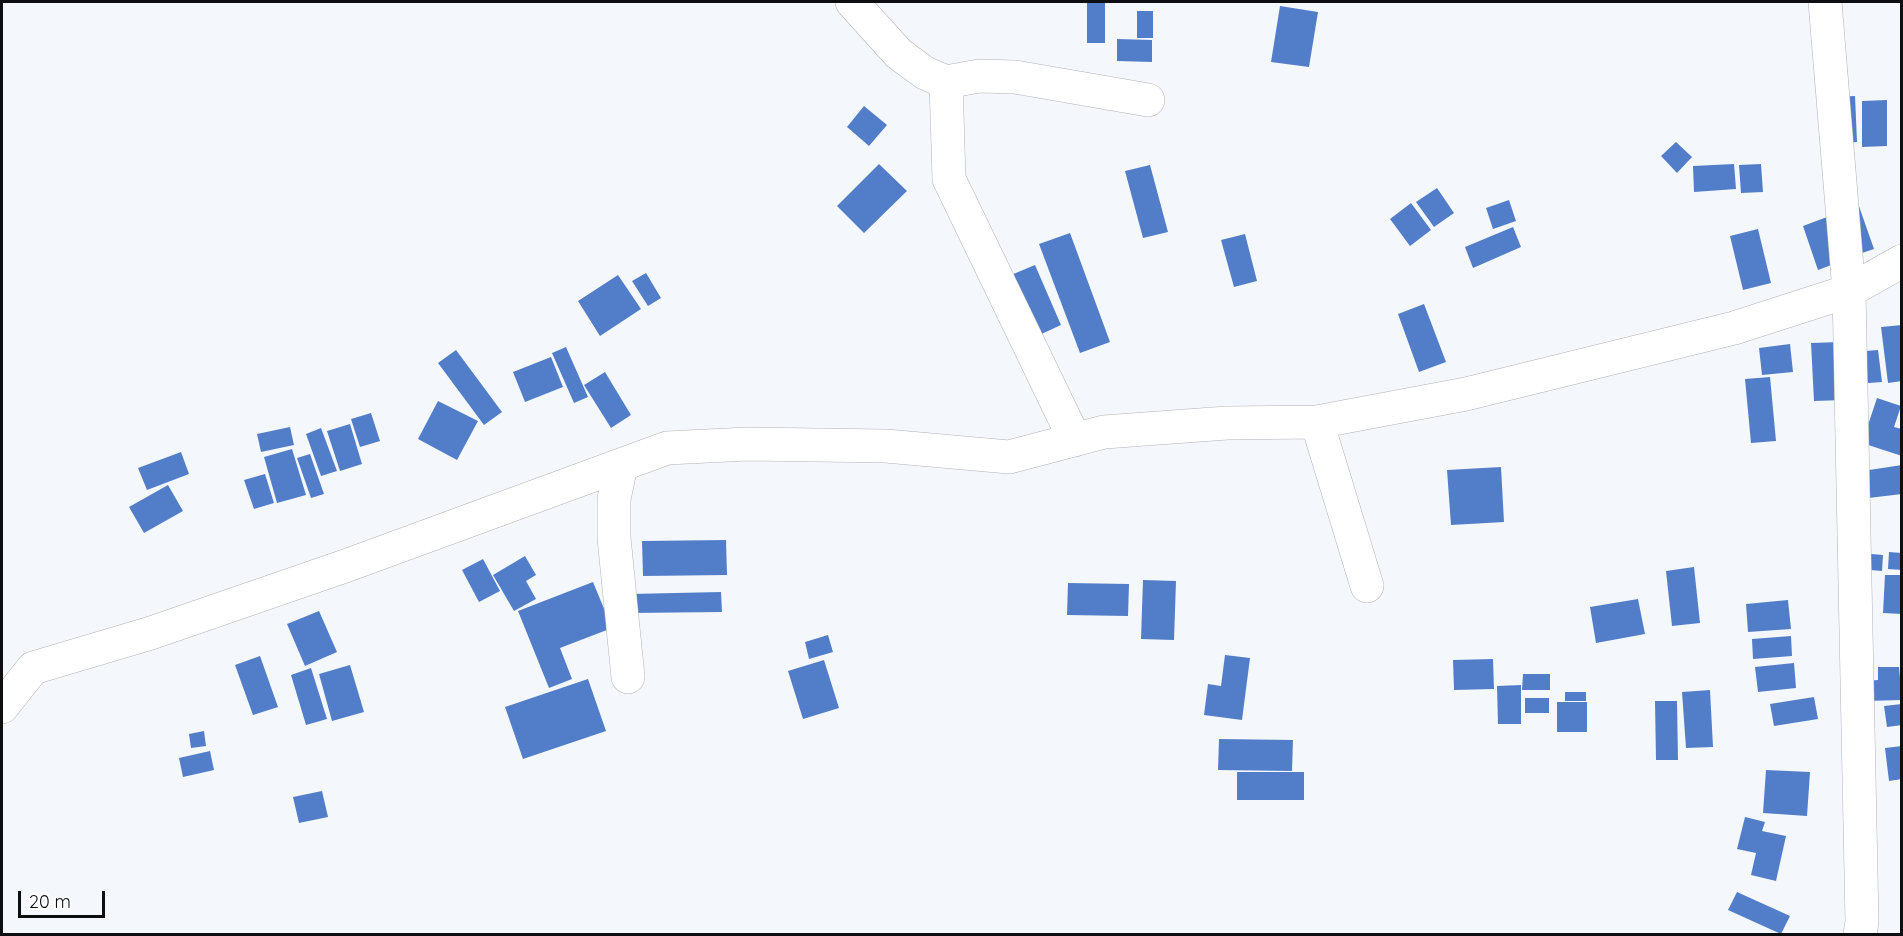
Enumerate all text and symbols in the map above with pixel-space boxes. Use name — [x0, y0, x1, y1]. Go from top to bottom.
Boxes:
scale bar — [21, 879, 108, 917]
text: 20 m — [29, 890, 71, 913]

